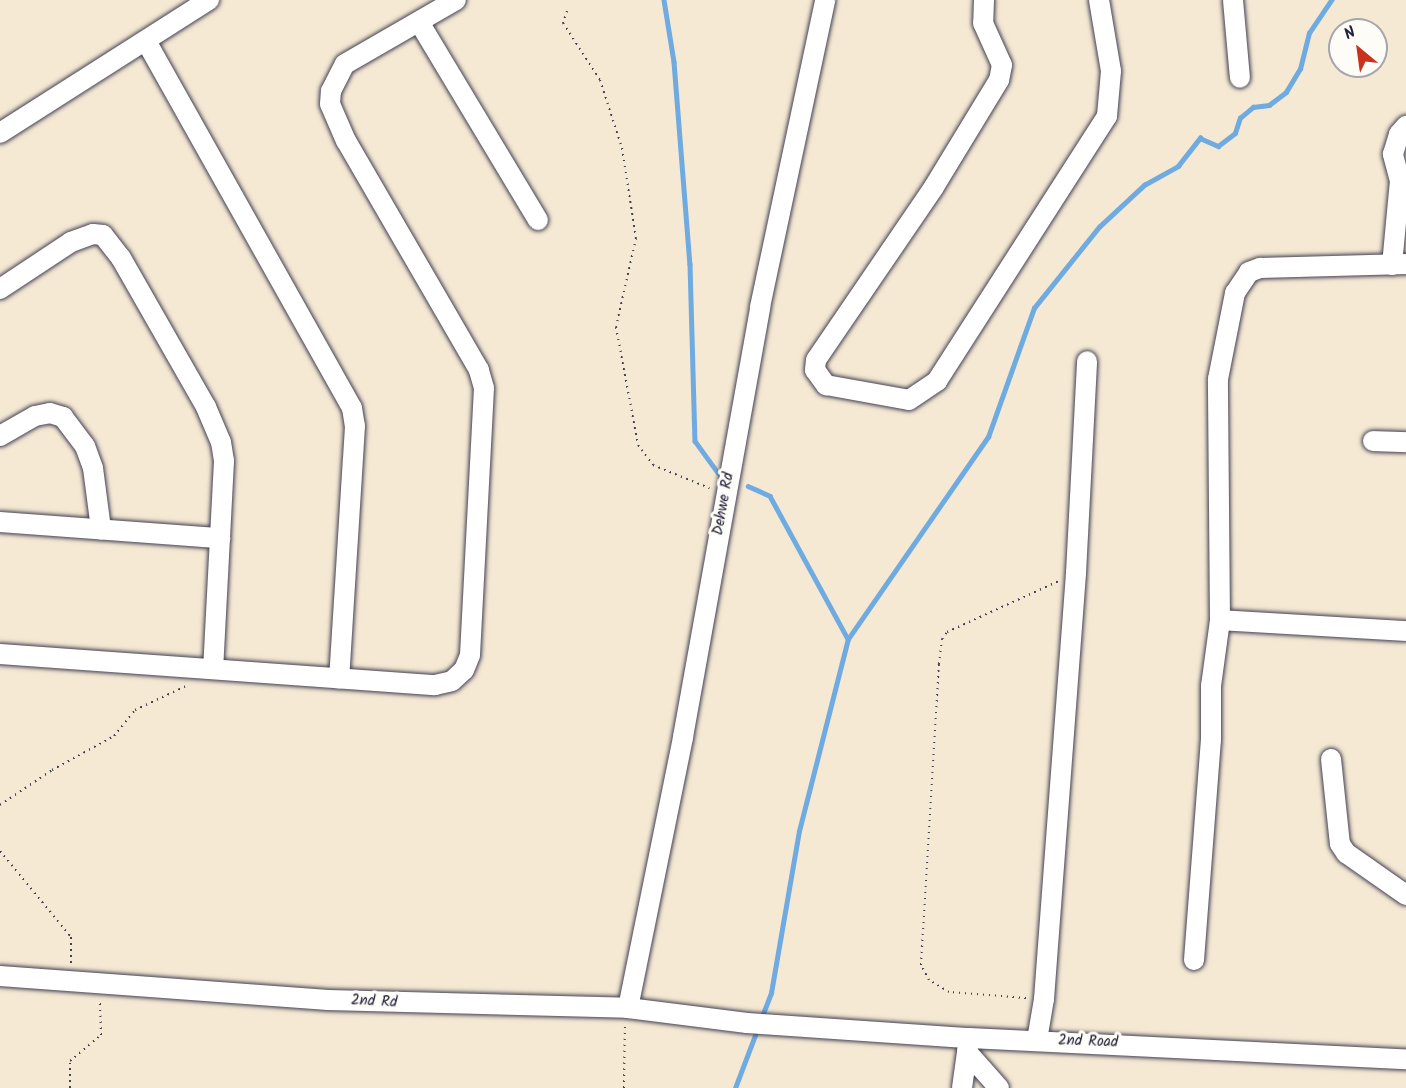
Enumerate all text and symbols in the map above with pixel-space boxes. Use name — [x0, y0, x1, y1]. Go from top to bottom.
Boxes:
north arrow — [1328, 18, 1388, 78]
text: N — [1340, 20, 1360, 47]
street label: Dehwe Rd — [710, 471, 738, 537]
street label: 2nd Rd — [350, 992, 398, 1012]
street label: 2nd Road — [1058, 1032, 1118, 1052]

